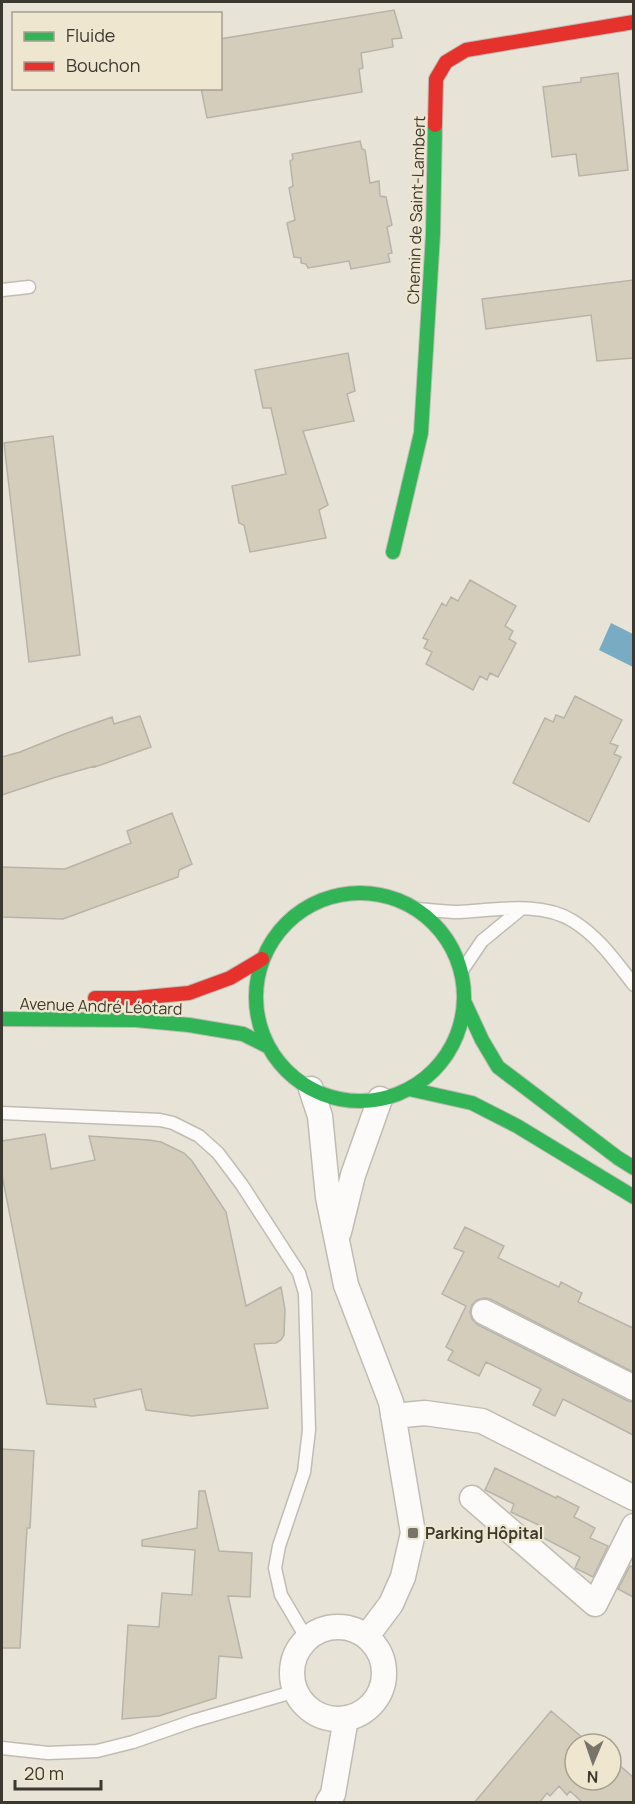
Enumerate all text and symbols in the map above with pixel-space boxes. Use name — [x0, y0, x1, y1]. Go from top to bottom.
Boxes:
legend — [12, 12, 222, 90]
text: Fluide — [66, 23, 115, 47]
text: Bouchon — [66, 53, 140, 77]
street label: Chemin de Saint-Lambert — [402, 115, 430, 305]
street label: Avenue André Léotard — [19, 992, 183, 1020]
place label: Parking Hôpital — [425, 1522, 543, 1544]
marker: Parking Hôpital — [406, 1526, 420, 1540]
north arrow — [563, 1732, 623, 1792]
scale bar — [15, 1753, 100, 1791]
text: 20 m — [24, 1761, 64, 1785]
text: N — [586, 1766, 599, 1788]

